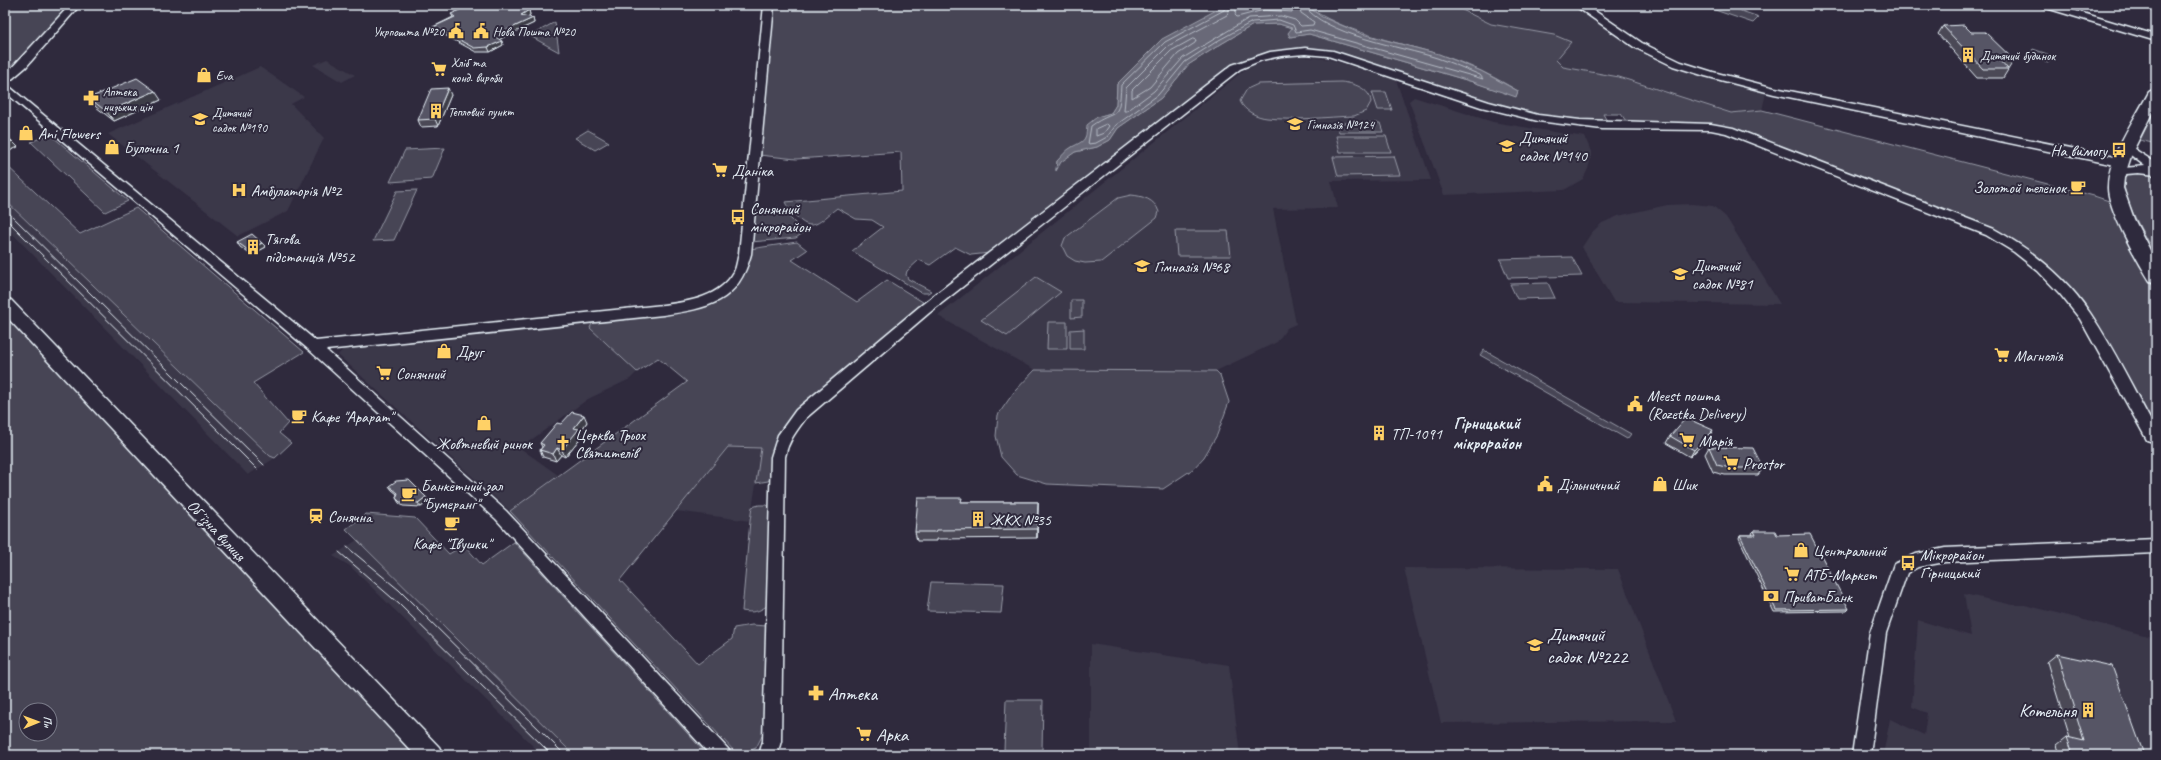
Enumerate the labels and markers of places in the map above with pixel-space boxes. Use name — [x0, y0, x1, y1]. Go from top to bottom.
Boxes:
public building icon: Укрпошта №20 — [447, 22, 465, 40]
public building icon: Нова Пошта №20 — [472, 22, 490, 40]
place label: Укрпошта №20 — [373, 24, 445, 40]
place label: Нова Пошта №20 — [493, 24, 576, 40]
building icon: Дитячий будинок — [1959, 46, 1977, 64]
place label: Дитячий будинок — [1980, 48, 2057, 64]
place label: Хліб та конд. вироби — [451, 55, 503, 86]
supermarket icon: Хліб та конд. вироби — [430, 60, 448, 78]
shop icon: Eva — [195, 66, 213, 84]
place label: Eva — [216, 68, 234, 84]
place label: Аптека низьких цін — [103, 84, 153, 115]
pharmacy icon: Аптека низьких цін — [82, 89, 100, 107]
building icon: Тепловий пункт — [427, 102, 445, 120]
place label: Тепловий пункт — [448, 104, 514, 120]
place label: Дитячий садок №190 — [212, 105, 268, 136]
school or university icon: Дитячий садок №190 — [191, 110, 209, 128]
school or university icon: Гімназія №124 — [1286, 115, 1304, 133]
place label: Гімназія №124 — [1307, 117, 1375, 133]
shop icon: Ani Flowers — [17, 124, 35, 142]
place label: Ani Flowers — [38, 124, 102, 144]
place label: Дитячий садок №140 — [1519, 128, 1589, 166]
school or university icon: Дитячий садок №140 — [1498, 137, 1516, 155]
shop icon: Булочна 1 — [103, 138, 121, 156]
place label: Булочна 1 — [124, 138, 180, 158]
place label: На вимогу — [2051, 141, 2109, 161]
bus stop icon: На вимогу — [2110, 141, 2128, 159]
supermarket icon: Даніка — [711, 161, 729, 179]
place label: Даніка — [732, 161, 774, 181]
place label: Золотой теленок — [1973, 178, 2068, 198]
cafe icon: Золотой теленок — [2069, 178, 2087, 196]
hospital icon: Амбулаторія №2 — [230, 181, 248, 199]
place label: Амбулаторія №2 — [251, 181, 343, 201]
place label: Сонячний мікрорайон — [750, 199, 812, 237]
bus stop icon: Сонячний мікрорайон — [729, 208, 747, 226]
place label: Тягова підстанція №52 — [265, 229, 356, 267]
building icon: Тягова підстанція №52 — [244, 238, 262, 256]
place label: Дитячий садок №81 — [1692, 256, 1754, 294]
school or university icon: Гімназія №68 — [1133, 257, 1151, 275]
place label: Гімназія №68 — [1154, 257, 1231, 277]
school or university icon: Дитячий садок №81 — [1671, 265, 1689, 283]
shop icon: Друг — [435, 342, 453, 360]
place label: Друг — [456, 342, 486, 362]
supermarket icon: Магнолія — [1993, 346, 2011, 364]
place label: Магнолія — [2014, 346, 2064, 366]
supermarket icon: Сонячний — [375, 364, 393, 382]
place label: Сонячний — [396, 364, 447, 384]
place label: Meest пошта (Rozetka Delivery) — [1647, 386, 1746, 424]
public building icon: Meest пошта (Rozetka Delivery) — [1626, 395, 1644, 413]
cafe icon: Кафе "Арарат" — [290, 407, 308, 425]
place label: Кафе "Арарат" — [311, 407, 396, 427]
shop icon: Жовтневий ринок — [475, 414, 493, 432]
building icon: ТП-1091 — [1370, 424, 1388, 442]
place label: ТП-1091 — [1391, 424, 1443, 444]
place label: Церква Трьох Святителів — [575, 425, 647, 463]
supermarket icon: Марія — [1678, 431, 1696, 449]
place label: Марія — [1699, 431, 1734, 451]
place label: Жовтневий ринок — [436, 434, 533, 454]
church icon: Церква Трьох Святителів — [554, 434, 572, 452]
supermarket icon: Prostor — [1722, 454, 1740, 472]
place label: Prostor — [1743, 454, 1786, 474]
public building icon: Дільничний — [1536, 475, 1554, 493]
place label: Дільничний — [1557, 475, 1621, 495]
shop icon: Шик — [1651, 475, 1669, 493]
place label: Шик — [1672, 475, 1699, 495]
place label: Банкетний зал "Бумеранг" — [421, 476, 503, 514]
cafe icon: Банкетний зал "Бумеранг" — [400, 485, 418, 503]
station icon: Сонячна — [307, 507, 325, 525]
place label: Сонячна — [328, 507, 373, 527]
building icon: ЖКХ №35 — [969, 510, 987, 528]
place label: ЖКХ №35 — [990, 510, 1052, 530]
cafe icon: Кафе "Івушки" — [443, 514, 461, 532]
place label: Кафе "Івушки" — [413, 534, 494, 554]
shop icon: Центральний — [1792, 541, 1810, 559]
place label: Центральний — [1813, 541, 1888, 561]
place label: Мiкрорайон Гiрницький — [1920, 545, 1985, 583]
bus stop icon: Мiкрорайон Гiрницький — [1899, 554, 1917, 572]
supermarket icon: АТБ-Маркет — [1783, 565, 1801, 583]
place label: АТБ-Маркет — [1804, 565, 1878, 585]
bank icon: ПриватБанк — [1762, 587, 1780, 605]
place label: ПриватБанк — [1783, 587, 1853, 607]
place label: Дитячий садок №222 — [1547, 623, 1629, 669]
school or university icon: Дитячий садок №222 — [1526, 636, 1544, 654]
place label: Аптека — [828, 682, 878, 706]
pharmacy icon: Аптека — [807, 684, 825, 702]
place label: Котельня — [2019, 699, 2077, 723]
building icon: Котельня — [2079, 701, 2097, 719]
place label: Арка — [876, 723, 910, 747]
supermarket icon: Арка — [855, 725, 873, 743]

